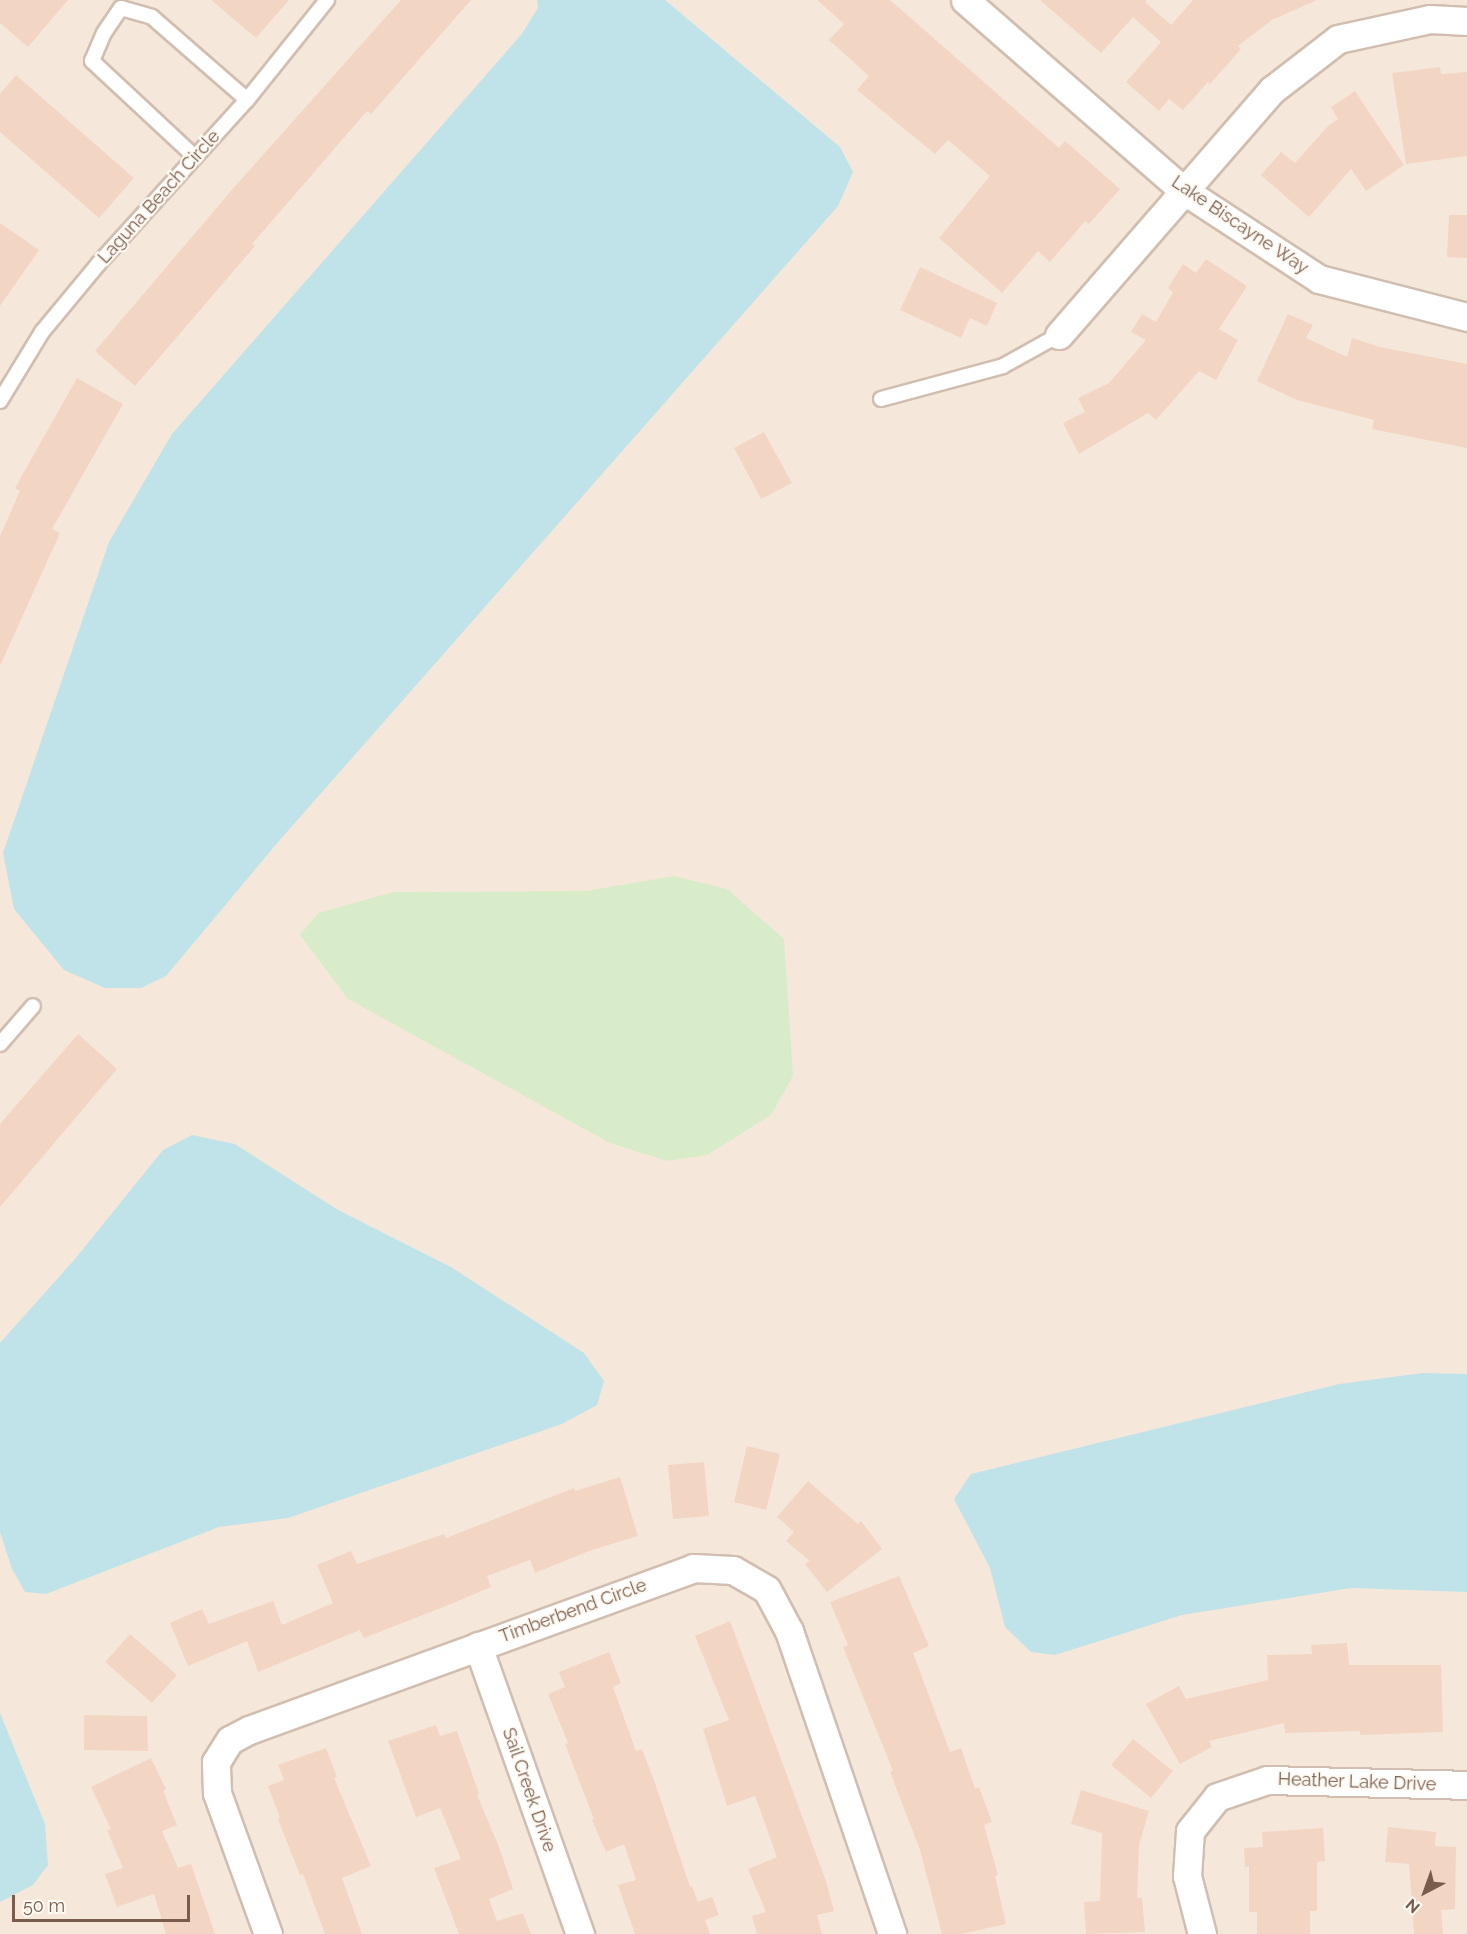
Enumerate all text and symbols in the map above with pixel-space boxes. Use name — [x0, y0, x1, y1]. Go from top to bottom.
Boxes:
street label: Laguna Beach Circle — [93, 126, 225, 268]
street label: Lake Biscayne Way — [1167, 171, 1313, 279]
street label: Timberbend Circle — [496, 1574, 650, 1648]
street label: Sail Creek Drive — [498, 1725, 560, 1855]
street label: Heather Lake Drive — [1277, 1768, 1437, 1796]
north arrow — [1395, 1862, 1455, 1922]
scale bar — [15, 1883, 194, 1921]
text: 50 m — [23, 1895, 65, 1916]
text: N — [1402, 1895, 1424, 1917]

